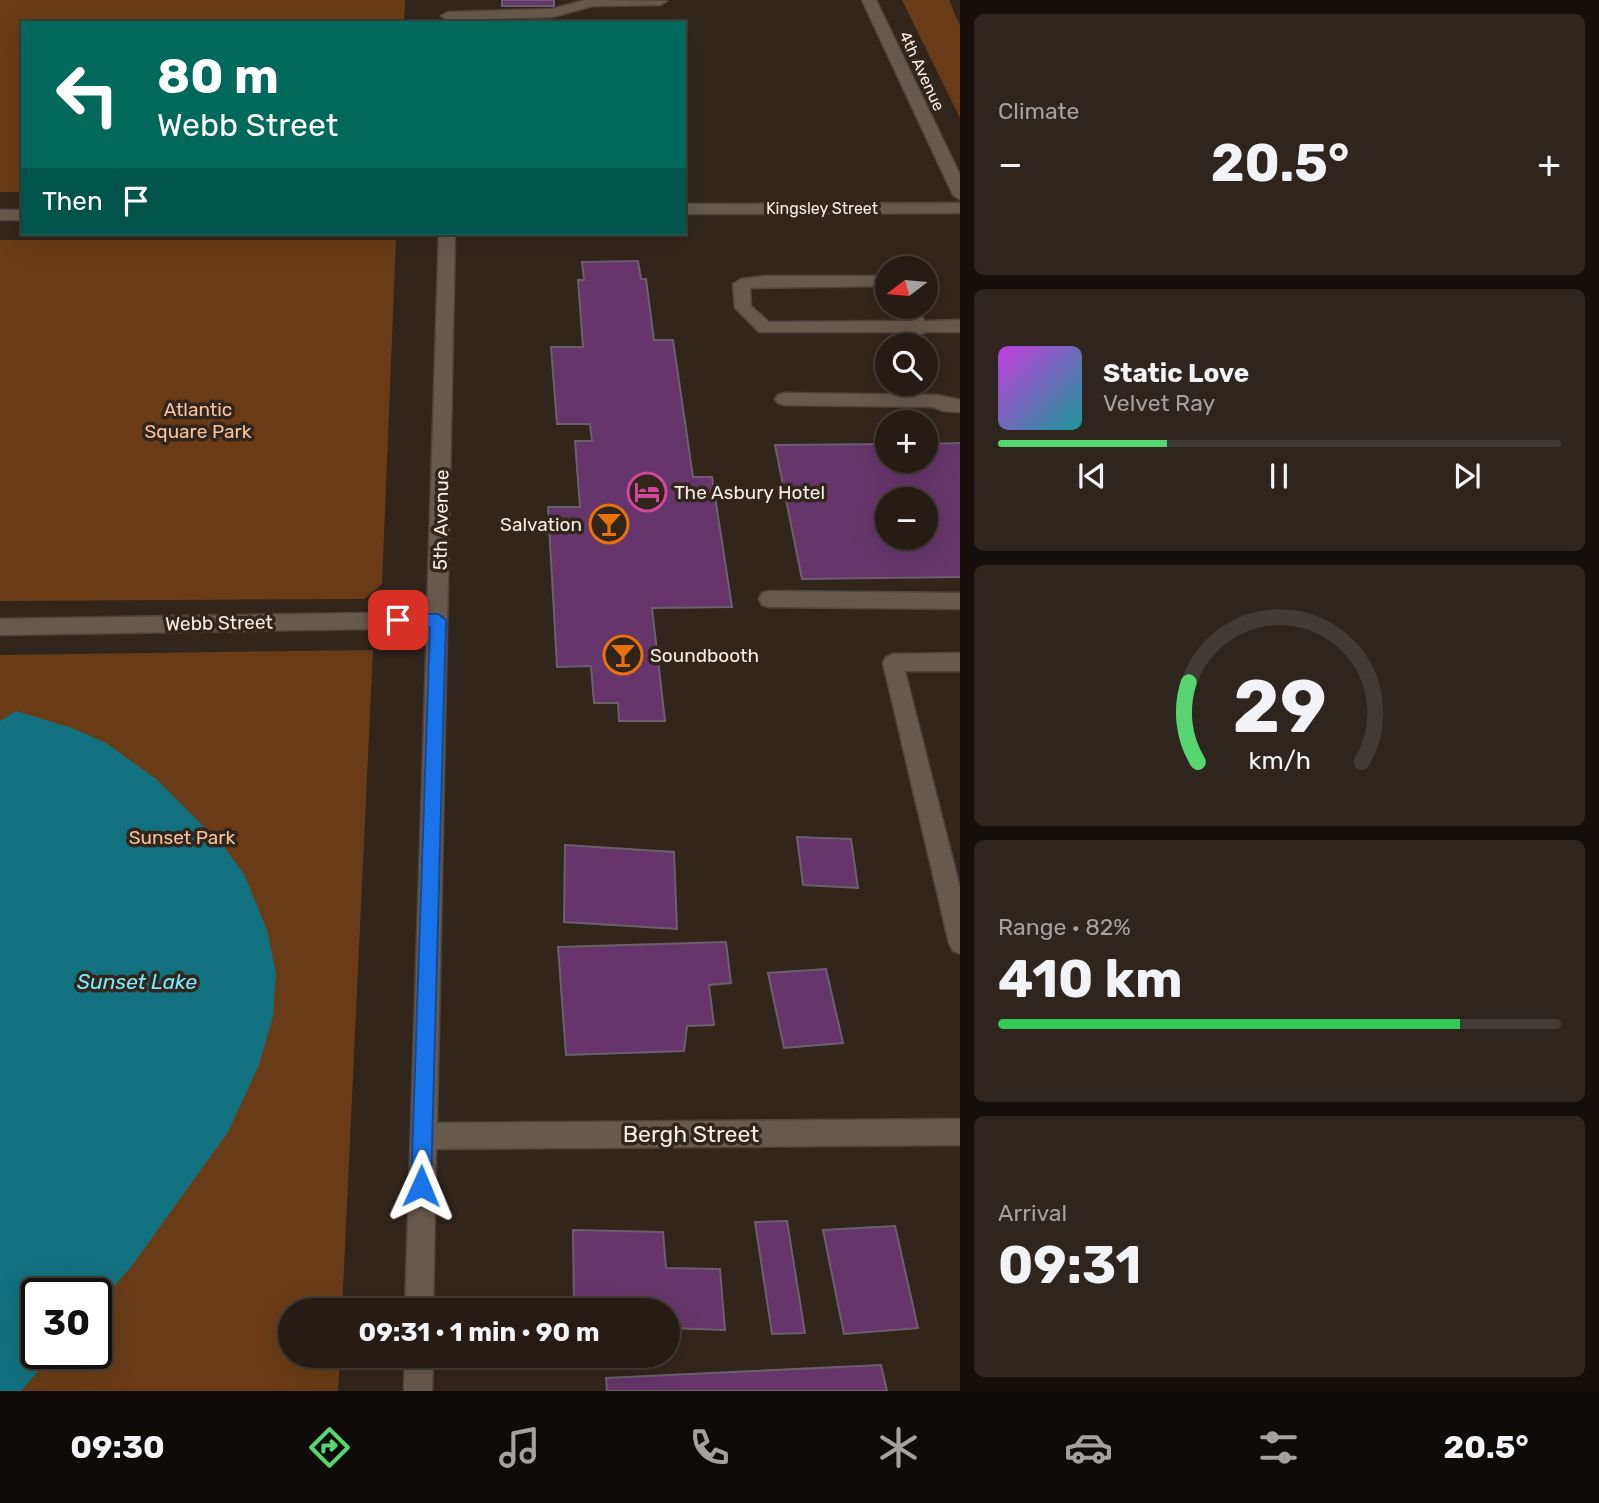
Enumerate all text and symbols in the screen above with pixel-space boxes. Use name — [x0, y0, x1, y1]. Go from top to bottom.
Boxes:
street label: 4th Avenue — [895, 28, 949, 114]
text: 80 m — [157, 47, 279, 105]
icon: left — [42, 49, 133, 140]
text: Climate — [998, 97, 1079, 125]
text: Webb Street — [157, 106, 338, 144]
text: 20.5° — [1211, 132, 1349, 194]
text: − — [998, 141, 1023, 187]
text: + — [1537, 141, 1561, 187]
icon: arrive — [117, 182, 155, 220]
text: Then — [42, 186, 103, 217]
street label: Kingsley Street — [766, 199, 878, 218]
north arrow — [875, 256, 938, 318]
map controls — [875, 256, 938, 550]
button: search — [875, 333, 938, 396]
text: Static Love — [1103, 358, 1249, 389]
text: Velvet Ray — [1103, 389, 1215, 417]
park label: Atlantic Square Park — [145, 398, 252, 443]
button: + — [875, 410, 938, 473]
icon: previous — [1073, 457, 1111, 495]
icon: pause — [1260, 457, 1298, 495]
icon: next — [1448, 457, 1486, 495]
street label: 5th Avenue — [429, 469, 453, 571]
hotel icon: The Asbury Hotel — [626, 471, 668, 513]
place label: The Asbury Hotel — [674, 481, 825, 504]
button: − — [875, 487, 938, 550]
bar icon: Salvation — [588, 503, 630, 545]
place label: Salvation — [500, 513, 582, 536]
pin — [368, 590, 428, 650]
icon: arrive — [379, 601, 417, 639]
street label: Webb Street — [165, 611, 274, 635]
bar icon: Soundbooth — [602, 634, 644, 676]
place label: Soundbooth — [650, 644, 759, 667]
text: 29 — [1233, 664, 1326, 750]
text: km/h — [1248, 745, 1311, 774]
park label: Sunset Park — [129, 826, 236, 849]
text: Range · 82% — [998, 913, 1131, 941]
text: 410 km — [998, 948, 1183, 1010]
water label: Sunset Lake — [77, 969, 197, 994]
street label: Bergh Street — [623, 1120, 759, 1148]
position arrow — [384, 1149, 458, 1223]
text: Arrival — [998, 1199, 1067, 1227]
text: 09:31 — [998, 1234, 1141, 1296]
speed limit sign: 30 — [21, 1278, 112, 1369]
text: 09:31 · 1 min · 90 m — [358, 1317, 600, 1348]
icon: directions — [305, 1423, 354, 1472]
icon: music — [495, 1423, 544, 1472]
icon: phone — [685, 1423, 734, 1472]
icon: climate — [874, 1423, 923, 1472]
icon: car — [1064, 1423, 1113, 1472]
icon: filters — [1254, 1423, 1303, 1472]
text: 09:30 — [70, 1428, 165, 1466]
text: 20.5° — [1443, 1428, 1529, 1466]

